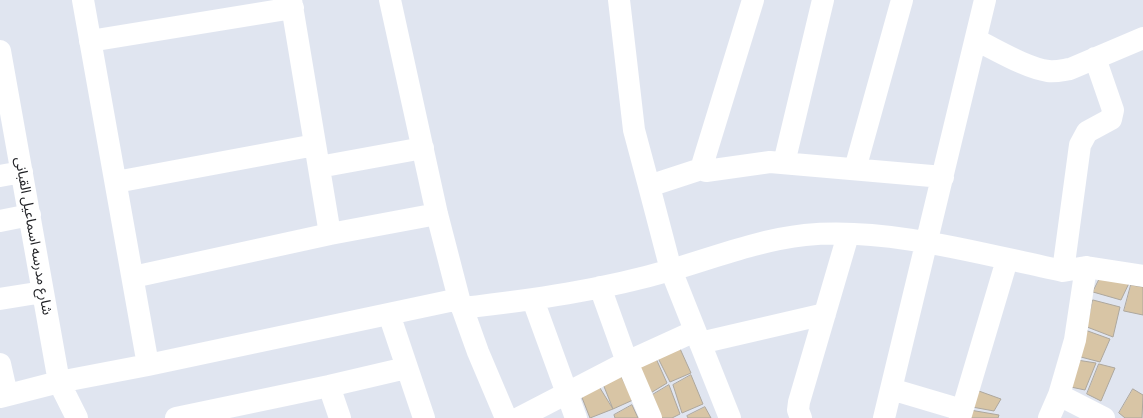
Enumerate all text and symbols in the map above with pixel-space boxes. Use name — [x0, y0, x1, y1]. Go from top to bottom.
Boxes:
street label: شارع مدرسه اسماعيل القبانى — [11, 156, 55, 316]

